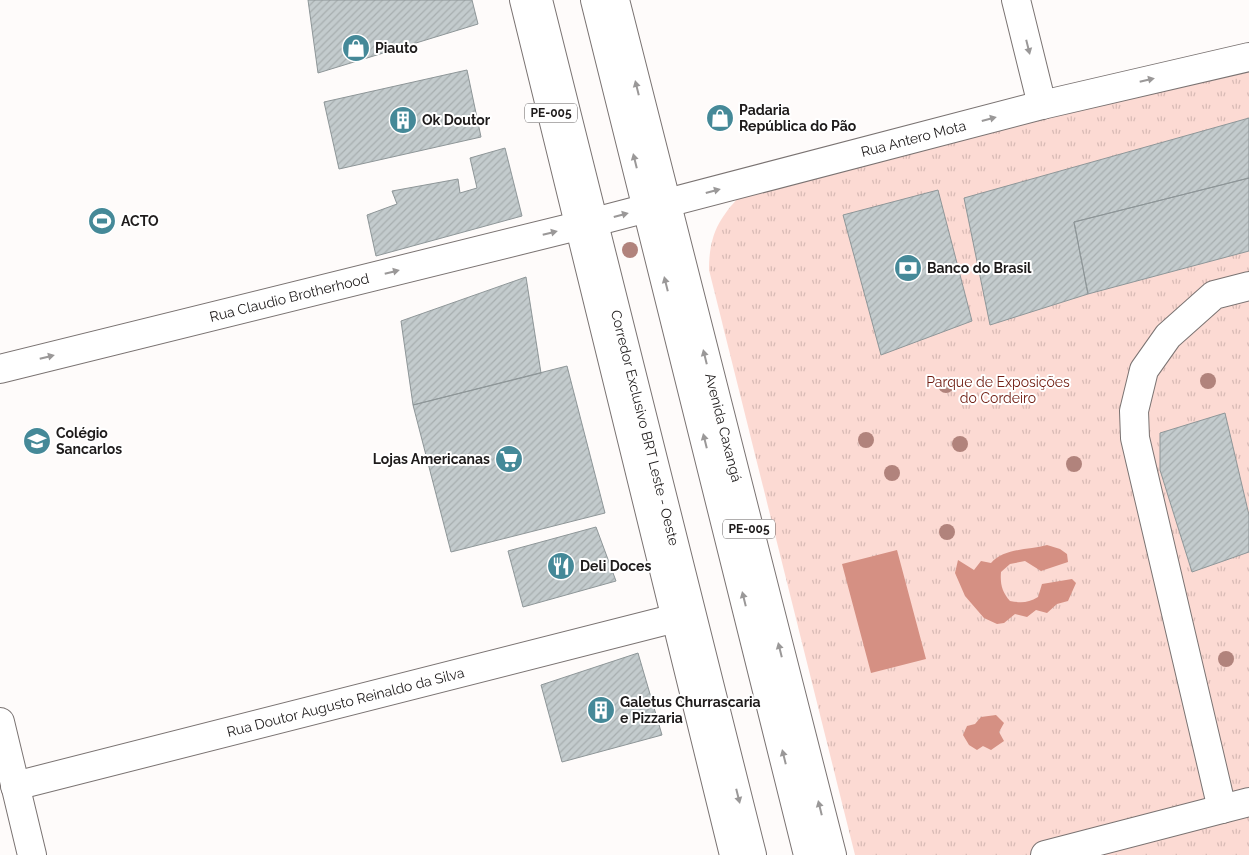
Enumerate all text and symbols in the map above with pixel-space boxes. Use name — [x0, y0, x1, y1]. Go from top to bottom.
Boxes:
shop icon: Piauto — [341, 33, 371, 63]
place label: Piauto — [375, 40, 418, 56]
one-way arrow — [1024, 40, 1032, 55]
one-way arrow — [1140, 76, 1155, 84]
one-way arrow — [633, 81, 641, 96]
place label: Padaria República do Pão — [739, 102, 857, 134]
shop icon: Padaria República do Pão — [705, 103, 735, 133]
road number: PE-005 — [525, 104, 577, 122]
building icon: Ok Doutor — [388, 105, 418, 135]
place label: Ok Doutor — [422, 112, 491, 128]
one-way arrow — [982, 115, 997, 123]
street label: Rua Antero Mota — [859, 117, 968, 160]
one-way arrow — [631, 154, 639, 169]
one-way arrow — [706, 187, 721, 195]
sports icon: ACTO — [87, 206, 117, 236]
one-way arrow — [613, 211, 628, 219]
place label: ACTO — [121, 213, 159, 229]
one-way arrow — [542, 229, 557, 237]
bank icon: Banco do Brasil — [893, 253, 923, 283]
place label: Banco do Brasil — [927, 260, 1032, 276]
one-way arrow — [384, 268, 399, 276]
street label: Rua Claudio Brotherhood — [208, 270, 371, 325]
one-way arrow — [662, 276, 670, 291]
street label: Corredor Exclusivo BRT Leste - Oeste — [608, 308, 682, 547]
one-way arrow — [701, 350, 709, 365]
one-way arrow — [40, 353, 55, 361]
street label: Avenida Caxangá — [702, 371, 745, 484]
park label: Parque de Exposições do Cordeiro — [926, 374, 1070, 406]
place label: Colégio Sancarlos — [56, 425, 122, 457]
school or university icon: Colégio Sancarlos — [22, 426, 52, 456]
one-way arrow — [701, 434, 709, 449]
supermarket icon: Lojas Americanas — [494, 444, 524, 474]
place label: Lojas Americanas — [373, 451, 490, 467]
road number: PE-005 — [723, 520, 775, 538]
restaurant icon: Deli Doces — [546, 551, 576, 581]
place label: Deli Doces — [580, 558, 651, 574]
one-way arrow — [740, 592, 748, 607]
one-way arrow — [776, 643, 784, 658]
street label: Rua Doutor Augusto Reinaldo da Silva — [225, 664, 466, 740]
place label: Galetus Churrascaria e Pizzaria — [620, 694, 761, 726]
building icon: Galetus Churrascaria e Pizzaria — [586, 695, 616, 725]
one-way arrow — [779, 749, 787, 764]
one-way arrow — [734, 788, 742, 803]
one-way arrow — [816, 800, 824, 815]

